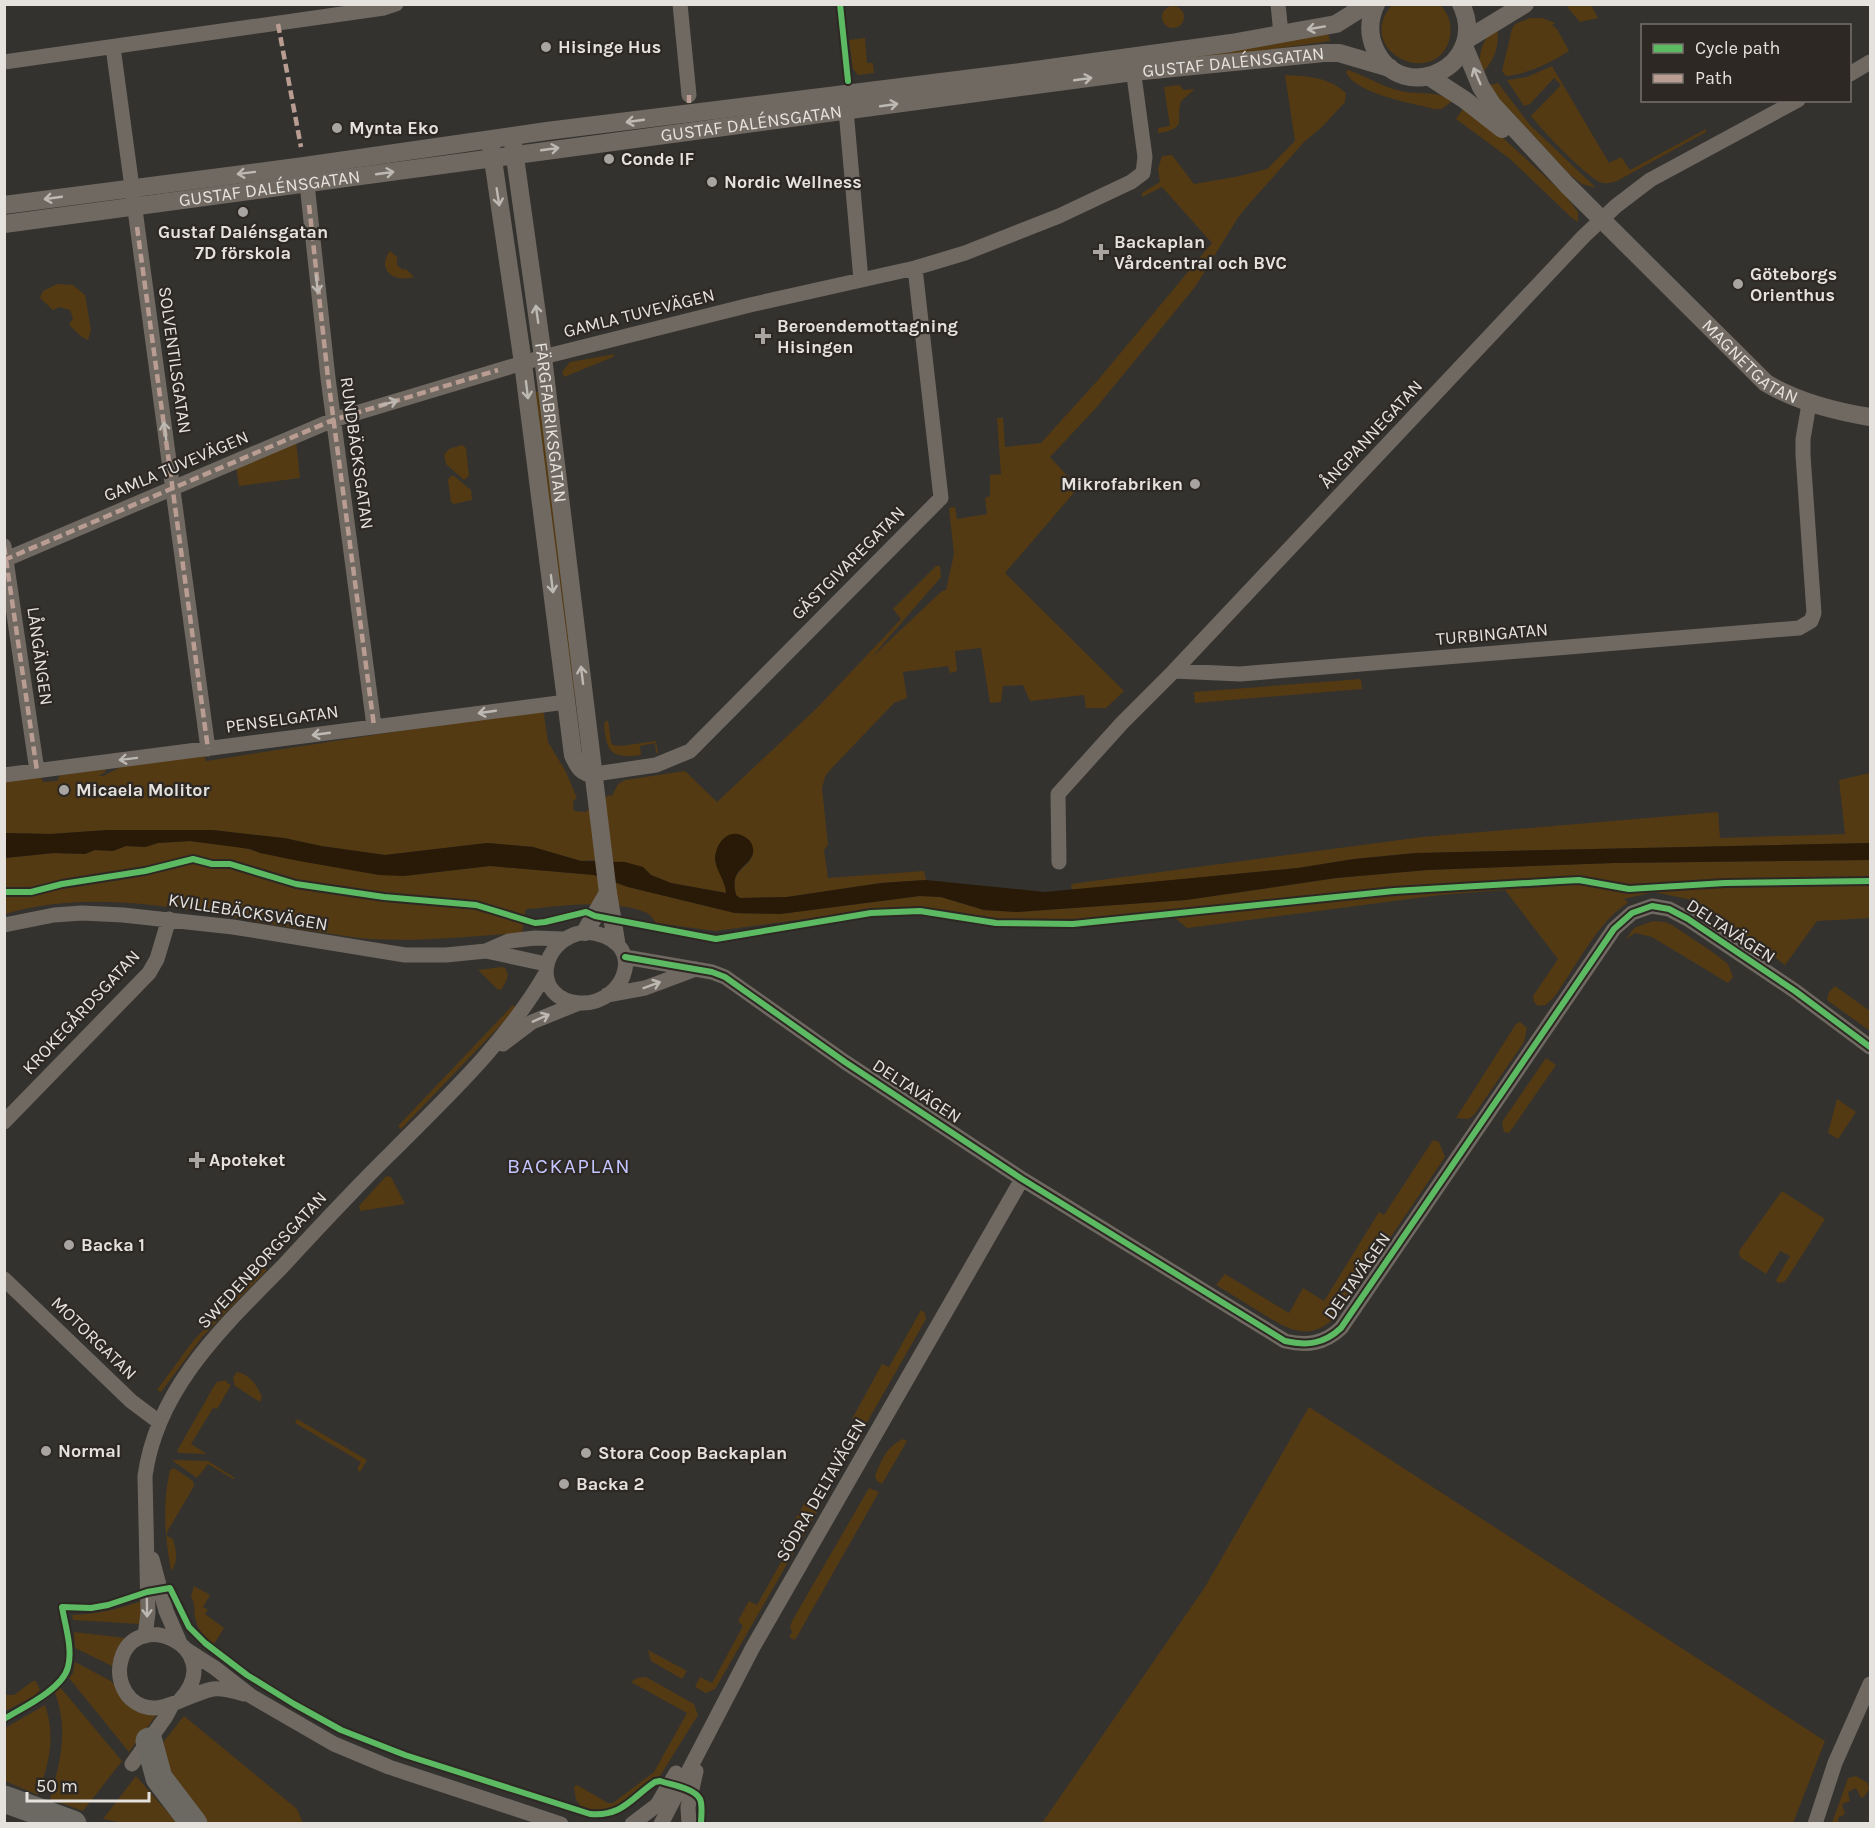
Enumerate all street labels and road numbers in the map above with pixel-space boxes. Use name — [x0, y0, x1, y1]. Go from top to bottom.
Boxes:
street label: GUSTAF DALÉNSGATAN — [1141, 42, 1325, 82]
street label: GUSTAF DALÉNSGATAN — [659, 100, 843, 146]
street label: GUSTAF DALÉNSGATAN — [178, 165, 362, 211]
street label: GAMLA TUVEVÄGEN — [561, 284, 717, 342]
street label: SOLVENTILSGATAN — [154, 285, 196, 435]
street label: MAGNETGATAN — [1697, 314, 1801, 408]
street label: FÄRGFABRIKSGATAN — [530, 341, 572, 504]
street label: RUNDBÄCKSGATAN — [335, 375, 379, 531]
street label: ÅNGPANNEGATAN — [1315, 375, 1427, 493]
street label: GAMLA TUVEVÄGEN — [100, 426, 252, 506]
street label: GÄSTGIVAREGATAN — [787, 502, 909, 624]
street label: LÅNGÄNGEN — [22, 605, 58, 707]
street label: TURBINGATAN — [1435, 618, 1549, 650]
street label: PENSELGATAN — [224, 700, 340, 738]
street label: KVILLEBÄCKSVÄGEN — [167, 889, 329, 935]
street label: DELTAVÄGEN — [1682, 894, 1780, 968]
street label: KROKEGÅRDSGATAN — [18, 945, 144, 1079]
street label: DELTAVÄGEN — [868, 1054, 966, 1128]
street label: SWEDENBORGSGATAN — [193, 1187, 331, 1333]
street label: DELTAVÄGEN — [1319, 1228, 1395, 1324]
street label: MOTORGATAN — [47, 1292, 141, 1384]
street label: SÖDRA DELTAVÄGEN — [771, 1415, 871, 1565]

